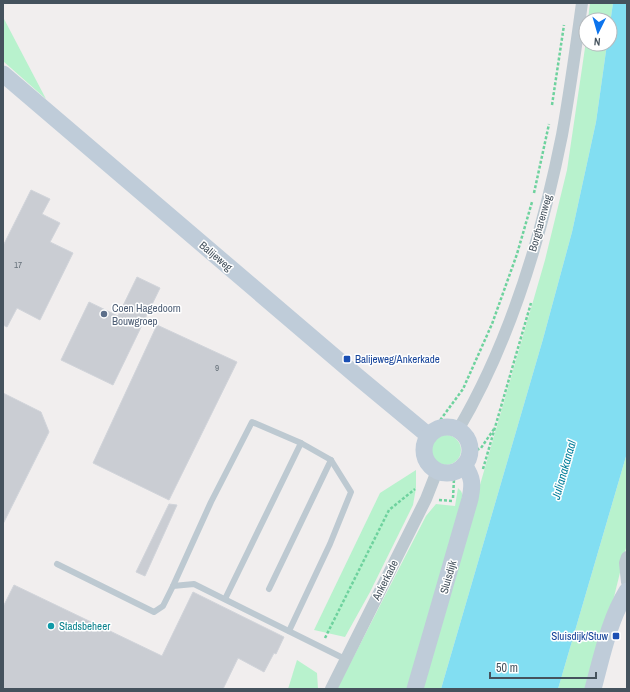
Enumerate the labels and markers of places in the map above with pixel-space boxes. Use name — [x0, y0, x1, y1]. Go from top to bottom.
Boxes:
place label: Coen Hagedoorn Bouwgroep — [112, 301, 181, 328]
marker: Coen Hagedoorn Bouwgroep — [99, 309, 109, 319]
place label: Balijeweg/Ankerkade — [355, 352, 440, 366]
marker: Balijeweg/Ankerkade — [342, 354, 352, 364]
place label: Stadsbeheer — [59, 619, 110, 633]
marker: Stadsbeheer — [46, 621, 56, 631]
place label: Sluisdijk/Stuw — [551, 629, 608, 643]
marker: Sluisdijk/Stuw — [611, 631, 621, 641]

